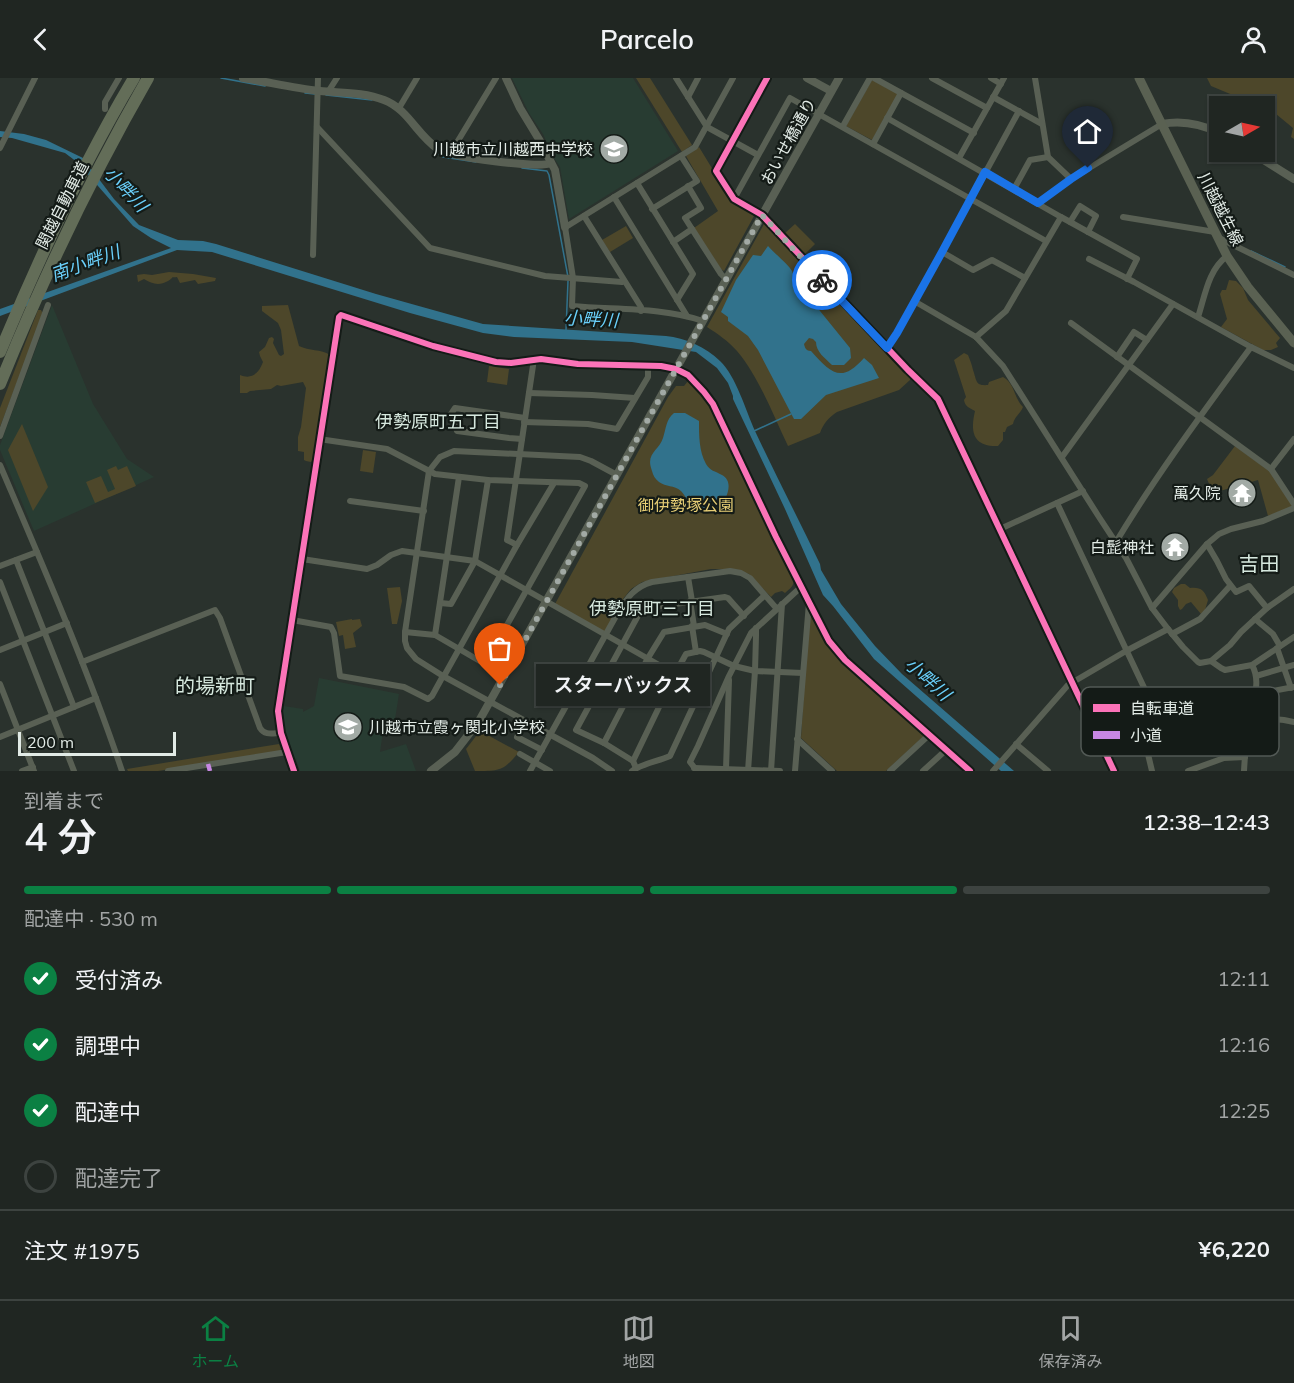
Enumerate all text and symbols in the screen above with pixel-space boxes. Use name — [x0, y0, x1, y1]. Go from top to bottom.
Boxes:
text: Parcelo — [600, 22, 694, 56]
icon: back — [24, 23, 57, 56]
icon: person — [1237, 23, 1270, 56]
street label: おいせ橋通り — [756, 94, 820, 188]
north arrow — [1209, 96, 1275, 162]
map controls — [1209, 96, 1275, 162]
pin — [1062, 106, 1113, 168]
icon: home — [1071, 115, 1104, 148]
school or university icon: 川越市立川越西中学校 — [598, 133, 630, 165]
place label: 川越市立川越西中学校 — [433, 139, 593, 159]
street label: 関越自動車道 — [31, 158, 93, 252]
water label: 小畔川 — [99, 161, 154, 218]
street label: 川越越生線 — [1194, 169, 1248, 249]
water label: 南小畔川 — [47, 239, 125, 286]
courier — [792, 250, 852, 310]
icon: bike — [806, 264, 839, 297]
water label: 小畔川 — [563, 306, 621, 332]
district label: 伊勢原町五丁目 — [375, 410, 501, 433]
temple icon: 萬久院 — [1226, 477, 1258, 509]
place label: 萬久院 — [1173, 483, 1221, 503]
park label: 御伊勢塚公園 — [638, 495, 734, 515]
temple icon: 白髭神社 — [1159, 531, 1191, 563]
place label: 白髭神社 — [1090, 537, 1154, 557]
district label: 吉田 — [1239, 551, 1279, 576]
district label: 伊勢原町三丁目 — [589, 597, 715, 620]
pin — [474, 623, 525, 685]
icon: bag — [483, 632, 516, 665]
water label: 小畔川 — [900, 652, 957, 707]
callout: スターバックス — [536, 664, 710, 706]
text: スターバックス — [553, 672, 693, 697]
district label: 的場新町 — [175, 673, 255, 698]
legend — [1081, 687, 1279, 756]
text: 自転車道 — [1130, 698, 1194, 718]
school or university icon: 川越市立霞ヶ関北小学校 — [332, 711, 364, 743]
place label: 川越市立霞ヶ関北小学校 — [369, 717, 545, 737]
text: 小道 — [1130, 725, 1162, 745]
scale bar — [18, 729, 176, 756]
text: 200 m — [27, 732, 74, 752]
text: 到着まで — [24, 788, 104, 813]
text: 12:38–12:43 — [1143, 808, 1270, 836]
text: 4 分 — [24, 812, 97, 861]
text: 配達中 · 530 m — [24, 906, 158, 931]
icon: check — [24, 962, 57, 995]
text: 受付済み — [75, 966, 163, 994]
text: 12:11 — [1217, 966, 1270, 991]
icon: check — [24, 1028, 57, 1061]
text: 調理中 — [75, 1032, 141, 1060]
text: 12:16 — [1217, 1032, 1270, 1057]
icon: check — [24, 1094, 57, 1127]
text: 配達中 — [75, 1098, 141, 1126]
text: 12:25 — [1217, 1098, 1270, 1123]
text: 配達完了 — [75, 1164, 163, 1192]
text: ¥6,220 — [1199, 1235, 1270, 1263]
text: 注文 #1975 — [24, 1237, 140, 1265]
tab: ホーム — [192, 1312, 239, 1372]
tab: 地図 — [622, 1312, 655, 1372]
tab: 保存済み — [1038, 1312, 1102, 1372]

